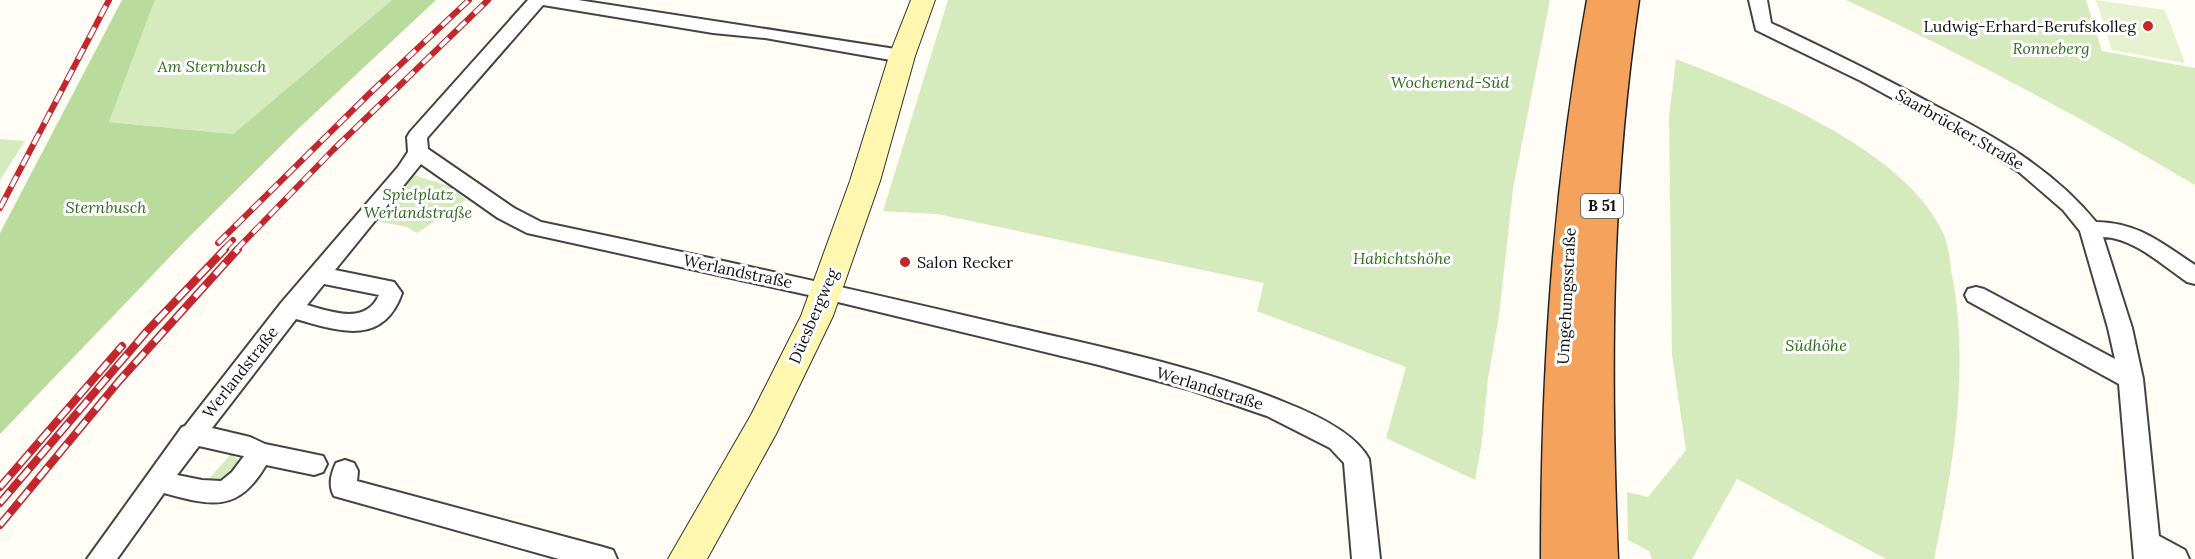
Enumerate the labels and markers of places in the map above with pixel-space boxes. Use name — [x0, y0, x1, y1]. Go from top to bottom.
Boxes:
place label: Ludwig-Erhard-Berufskolleg — [1923, 16, 2137, 36]
marker: Ludwig-Erhard-Berufskolleg — [2141, 19, 2155, 33]
place label: Salon Recker — [917, 252, 1013, 272]
marker: Salon Recker — [898, 255, 912, 269]

